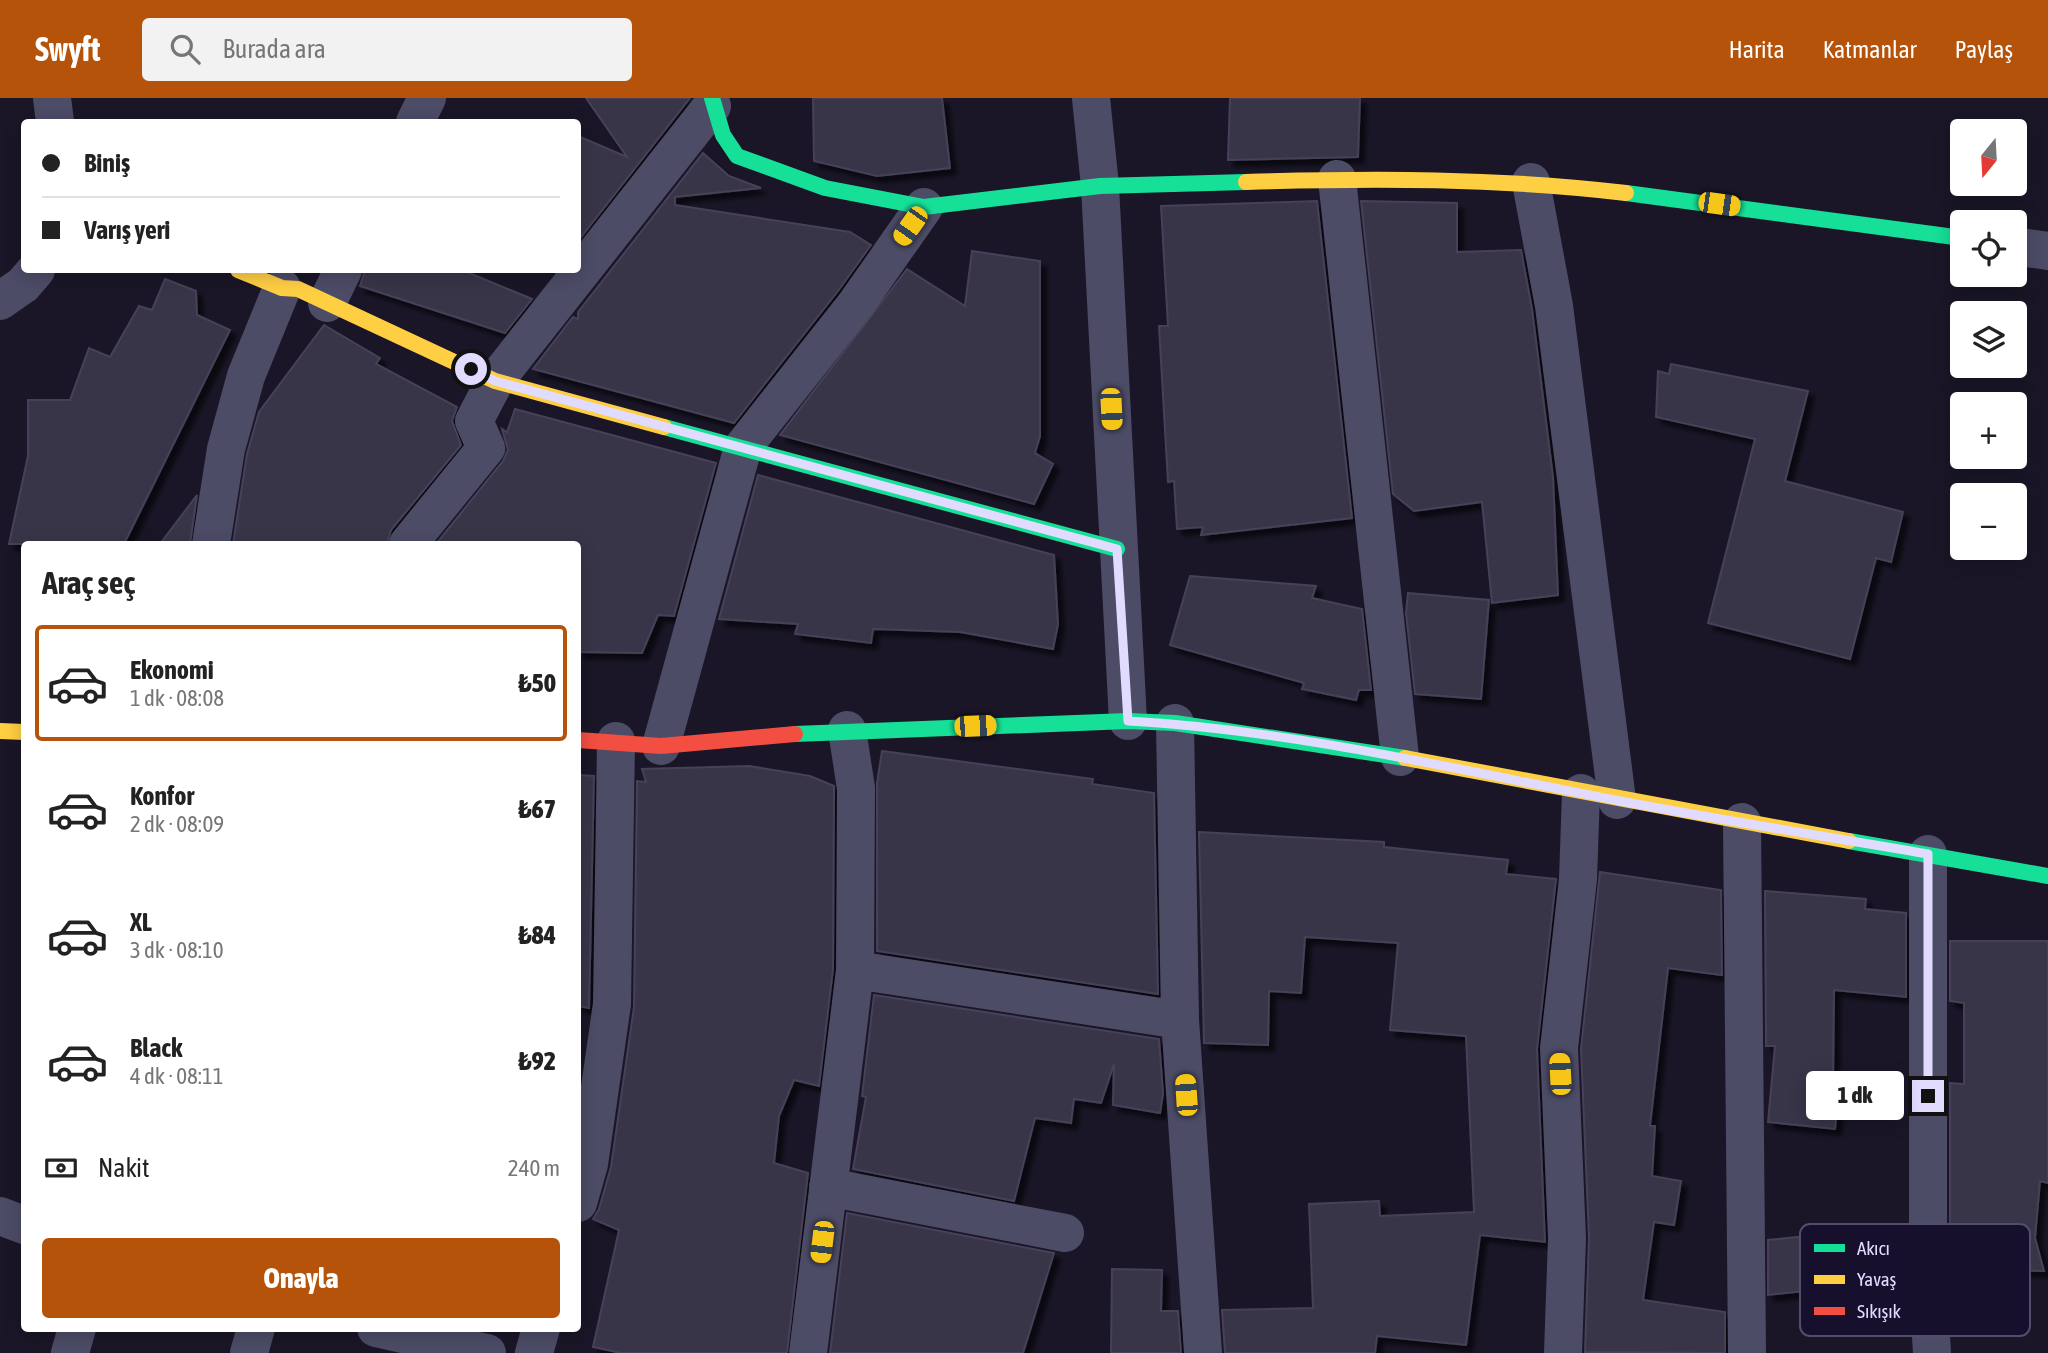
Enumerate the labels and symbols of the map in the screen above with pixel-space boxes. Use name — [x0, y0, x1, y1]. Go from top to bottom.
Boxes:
north arrow — [1950, 119, 2026, 196]
car — [1697, 191, 1742, 217]
car — [890, 203, 931, 249]
route start — [455, 353, 487, 385]
car — [1100, 387, 1123, 431]
car — [954, 715, 997, 737]
car — [1549, 1052, 1572, 1096]
callout: 1 dk — [1806, 1072, 1904, 1121]
car — [1175, 1073, 1198, 1117]
route end — [1912, 1080, 1944, 1112]
car — [810, 1220, 835, 1264]
legend — [1800, 1224, 2030, 1336]
text: Akıcı — [1857, 1237, 1890, 1259]
text: Yavaş — [1857, 1268, 1897, 1290]
text: Sıkışık — [1857, 1300, 1902, 1322]

